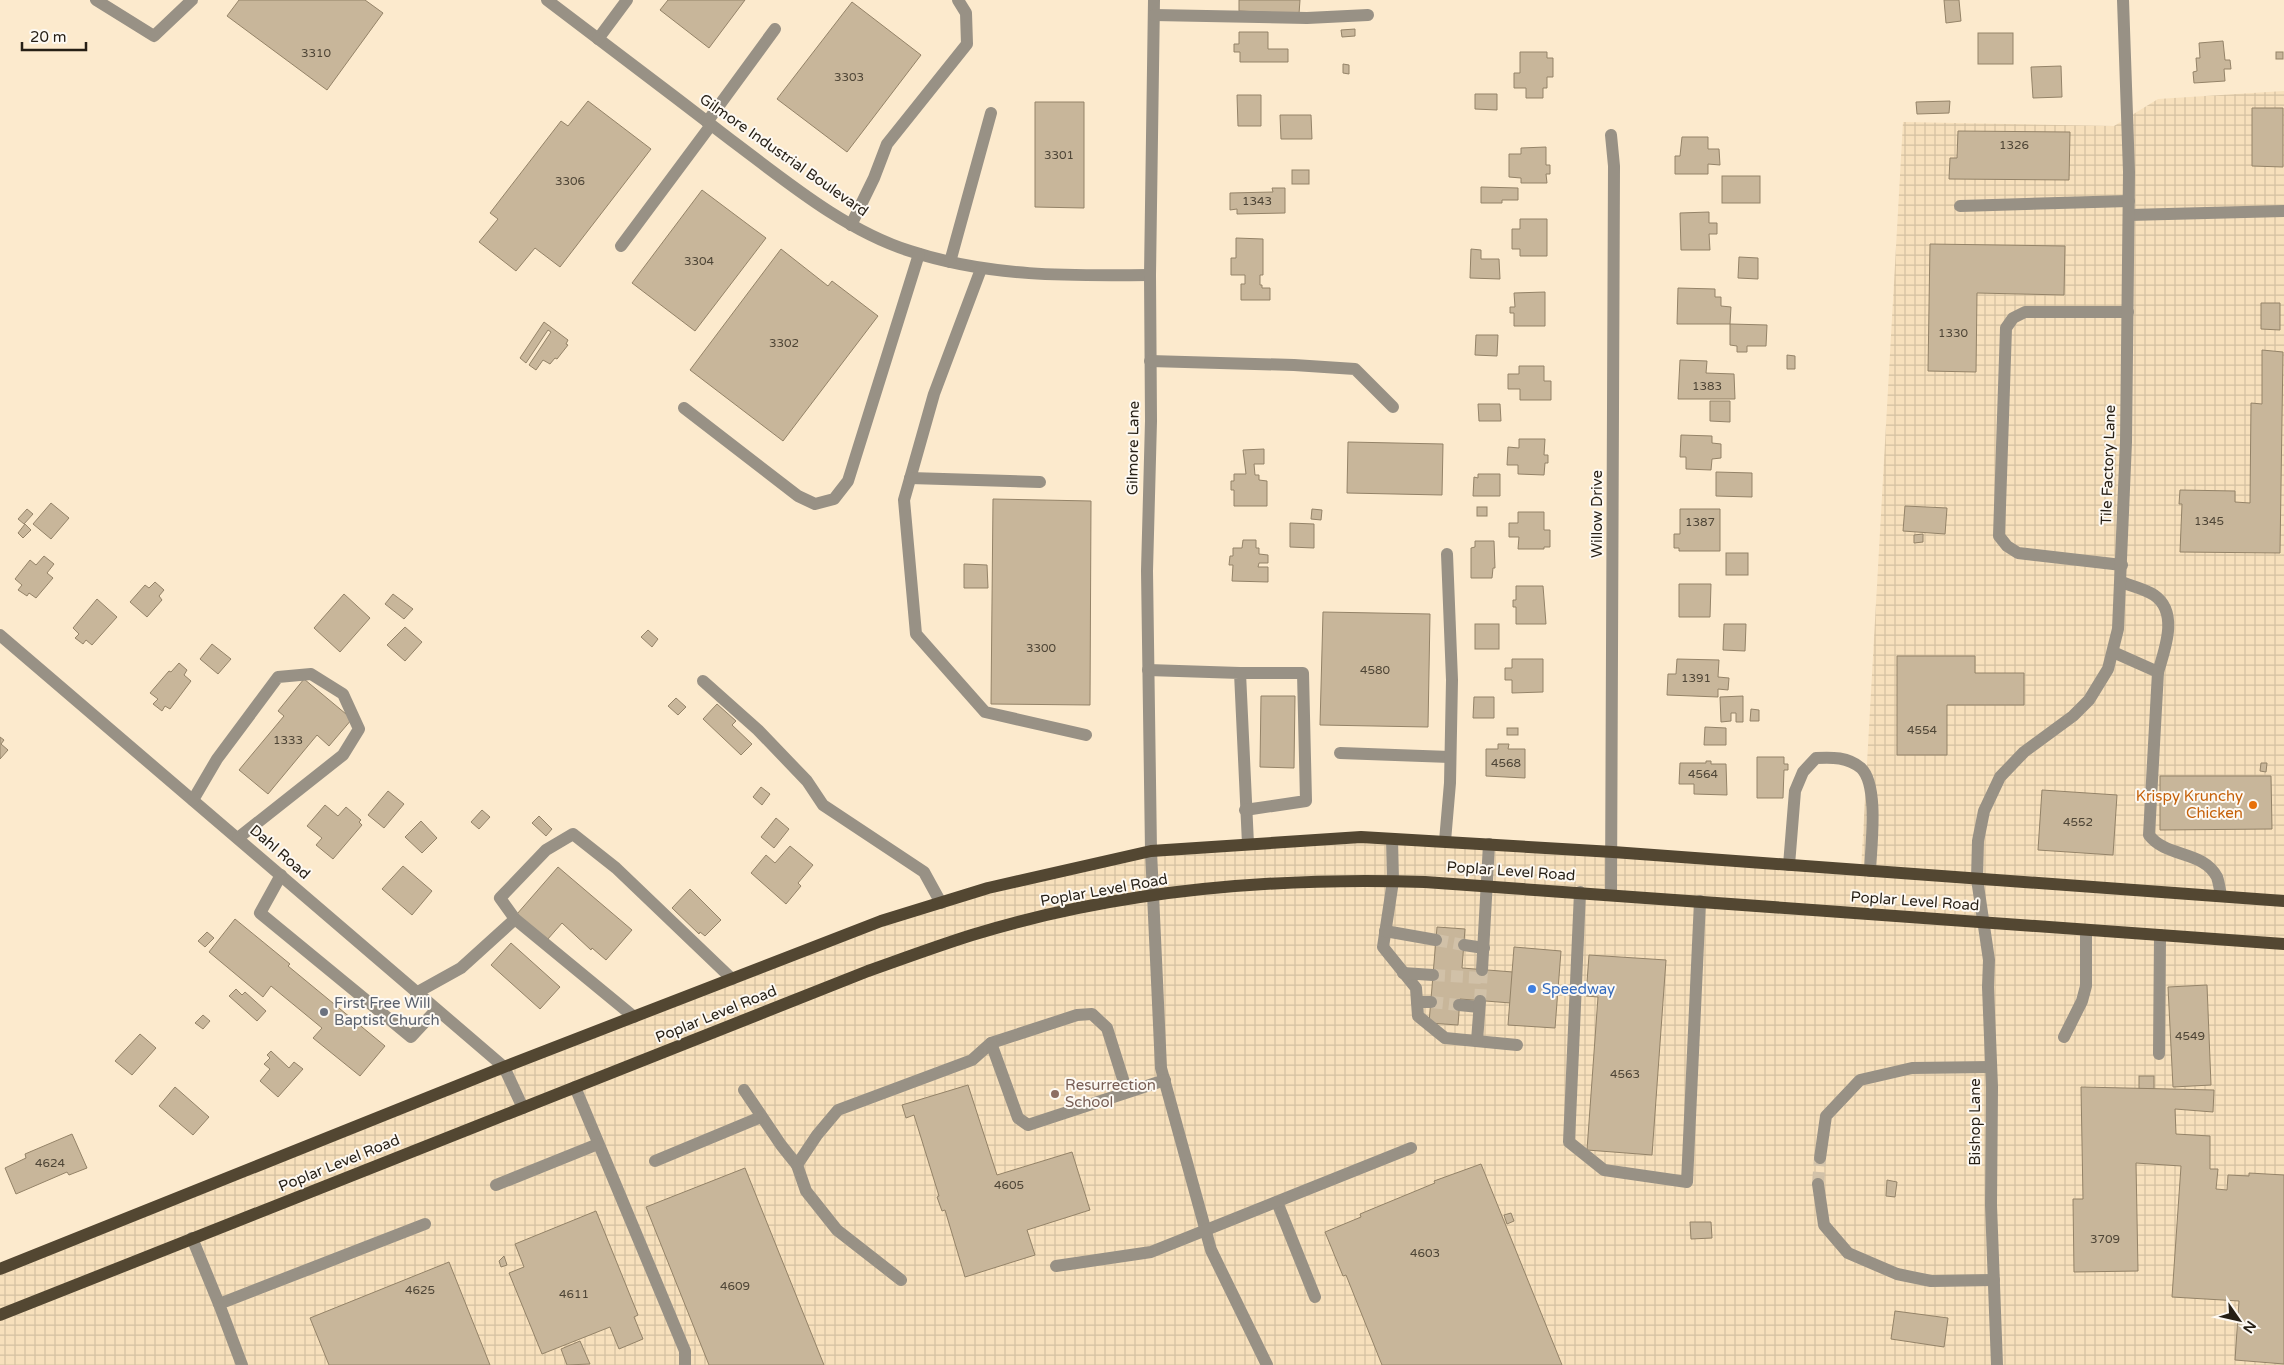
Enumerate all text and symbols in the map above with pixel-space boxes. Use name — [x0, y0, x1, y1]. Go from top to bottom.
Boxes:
scale bar — [22, 20, 86, 52]
text: 20 m — [30, 28, 67, 46]
house number: 3310 — [301, 46, 332, 60]
house number: 3303 — [834, 70, 864, 84]
street label: Gilmore Industrial Boulevard — [696, 90, 872, 220]
house number: 1326 — [1999, 138, 2029, 152]
house number: 3301 — [1044, 148, 1074, 162]
house number: 3306 — [555, 174, 585, 188]
house number: 1343 — [1242, 194, 1272, 208]
house number: 3304 — [684, 254, 715, 268]
house number: 1330 — [1938, 326, 1969, 340]
house number: 3302 — [769, 336, 799, 350]
house number: 1383 — [1692, 379, 1722, 393]
street label: Gilmore Lane — [1123, 401, 1143, 495]
street label: Tile Factory Lane — [2097, 405, 2119, 525]
street label: Willow Drive — [1588, 470, 1606, 558]
house number: 1345 — [2194, 514, 2224, 528]
house number: 1387 — [1685, 515, 1715, 529]
house number: 3300 — [1026, 641, 1057, 655]
house number: 4580 — [1360, 663, 1391, 677]
house number: 1391 — [1681, 671, 1711, 685]
house number: 4554 — [1907, 723, 1938, 737]
house number: 1333 — [273, 733, 303, 747]
house number: 4568 — [1491, 756, 1521, 770]
house number: 4564 — [1688, 767, 1719, 781]
place label: Krispy Krunchy Chicken — [2136, 787, 2243, 822]
marker: Krispy Krunchy Chicken — [2247, 799, 2259, 811]
house number: 4552 — [2063, 815, 2093, 829]
street label: Dahl Road — [246, 821, 314, 883]
street label: Poplar Level Road — [1446, 858, 1576, 884]
street label: Poplar Level Road — [1039, 870, 1169, 910]
street label: Poplar Level Road — [1850, 888, 1980, 914]
place label: Speedway — [1542, 980, 1615, 998]
street label: Poplar Level Road — [653, 981, 779, 1047]
marker: Speedway — [1526, 983, 1538, 995]
place label: First Free Will Baptist Church — [334, 994, 440, 1029]
marker: First Free Will Baptist Church — [318, 1006, 330, 1018]
house number: 4549 — [2175, 1029, 2205, 1043]
house number: 4563 — [1610, 1067, 1640, 1081]
place label: Resurrection School — [1065, 1076, 1156, 1111]
street label: Bishop Lane — [1966, 1078, 1984, 1166]
marker: Resurrection School — [1049, 1088, 1061, 1100]
street label: Poplar Level Road — [276, 1130, 402, 1196]
house number: 4624 — [35, 1156, 66, 1170]
house number: 4605 — [994, 1178, 1024, 1192]
house number: 3709 — [2090, 1232, 2120, 1246]
house number: 4603 — [1410, 1246, 1440, 1260]
house number: 4609 — [720, 1279, 750, 1293]
house number: 4625 — [405, 1283, 435, 1297]
house number: 4611 — [559, 1287, 589, 1301]
north arrow — [2214, 1295, 2264, 1345]
text: N — [2239, 1318, 2260, 1336]

